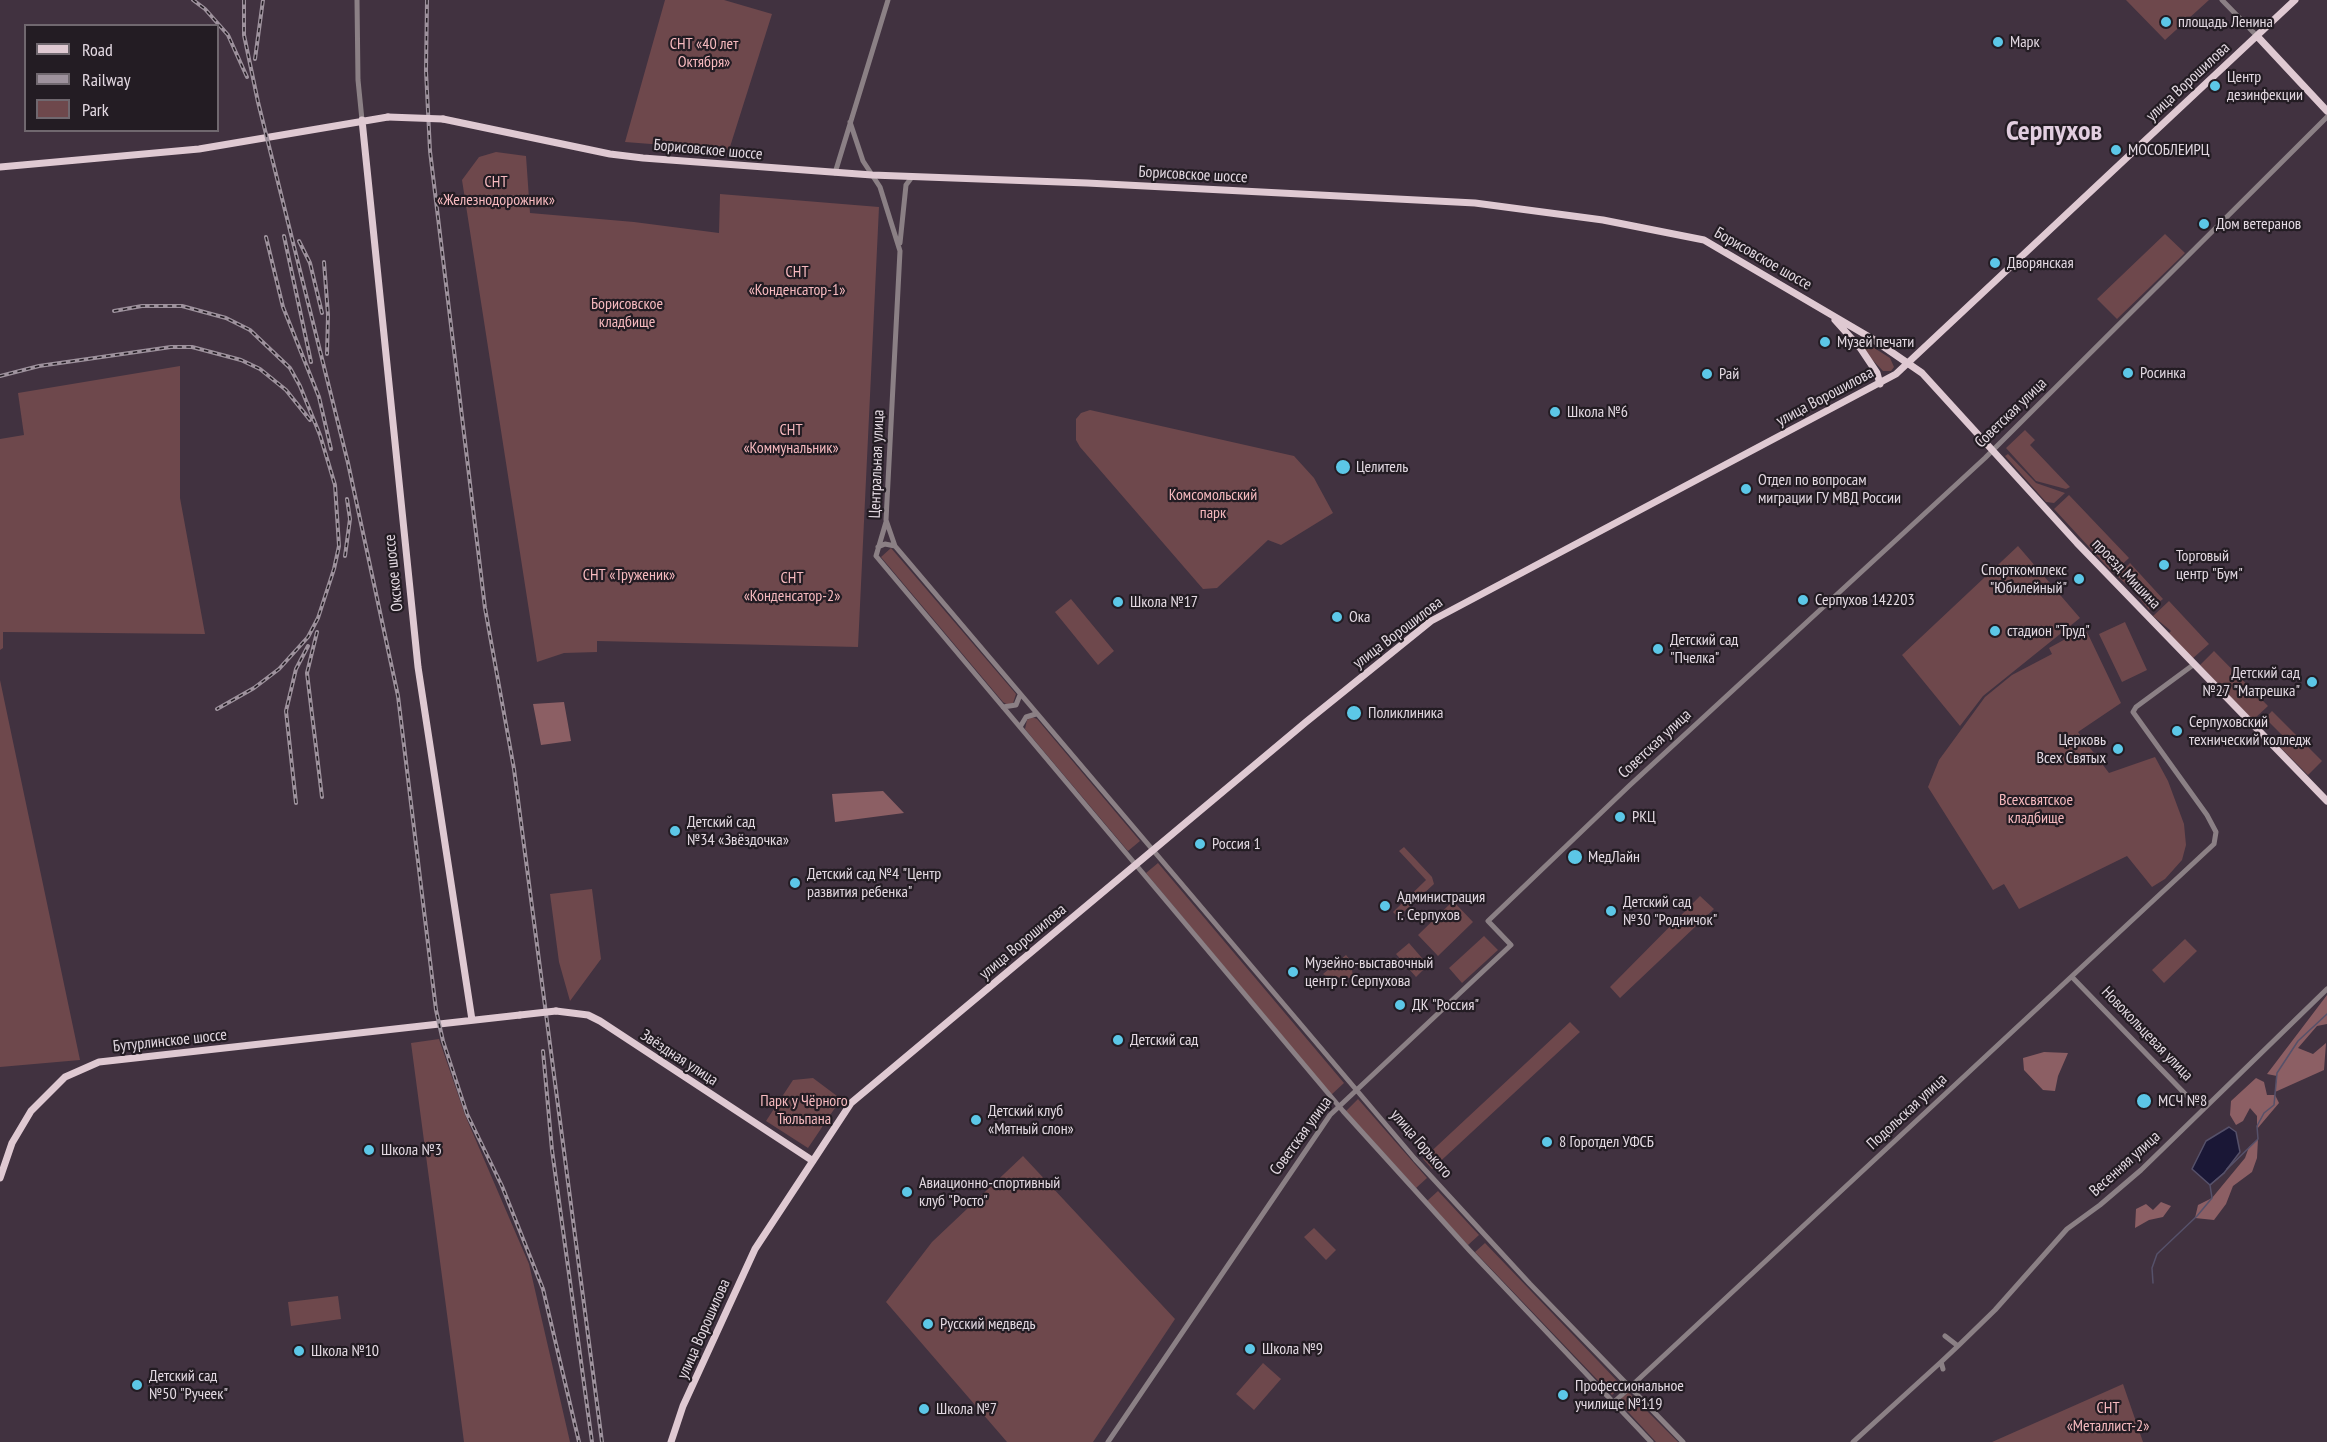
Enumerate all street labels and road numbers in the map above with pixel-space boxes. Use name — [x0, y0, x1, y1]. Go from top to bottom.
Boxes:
street label: улица Ворошилова — [2142, 38, 2234, 126]
street label: Борисовское шоссе — [653, 136, 763, 164]
street label: Борисовское шоссе — [1138, 163, 1248, 187]
street label: Борисовское шоссе — [1711, 223, 1815, 295]
street label: улица Ворошилова — [1773, 363, 1877, 431]
street label: Советская улица — [1971, 374, 2051, 452]
street label: Центральная улица — [866, 409, 888, 519]
street label: Окское шоссе — [380, 534, 408, 612]
street label: проезд Мишина — [2088, 535, 2164, 613]
street label: улица Ворошилова — [1349, 593, 1447, 673]
street label: Советская улица — [1615, 705, 1695, 783]
street label: улица Ворошилова — [976, 900, 1070, 984]
street label: Новокольцевая улица — [2097, 983, 2197, 1085]
street label: Бутурлинское шоссе — [112, 1025, 228, 1057]
street label: Звёздная улица — [637, 1026, 721, 1090]
street label: Подольская улица — [1863, 1070, 1951, 1154]
street label: Советская улица — [1266, 1093, 1336, 1179]
street label: улица Горького — [1386, 1106, 1456, 1182]
street label: Весенняя улица — [2086, 1127, 2164, 1201]
street label: улица Ворошилова — [673, 1276, 735, 1382]

